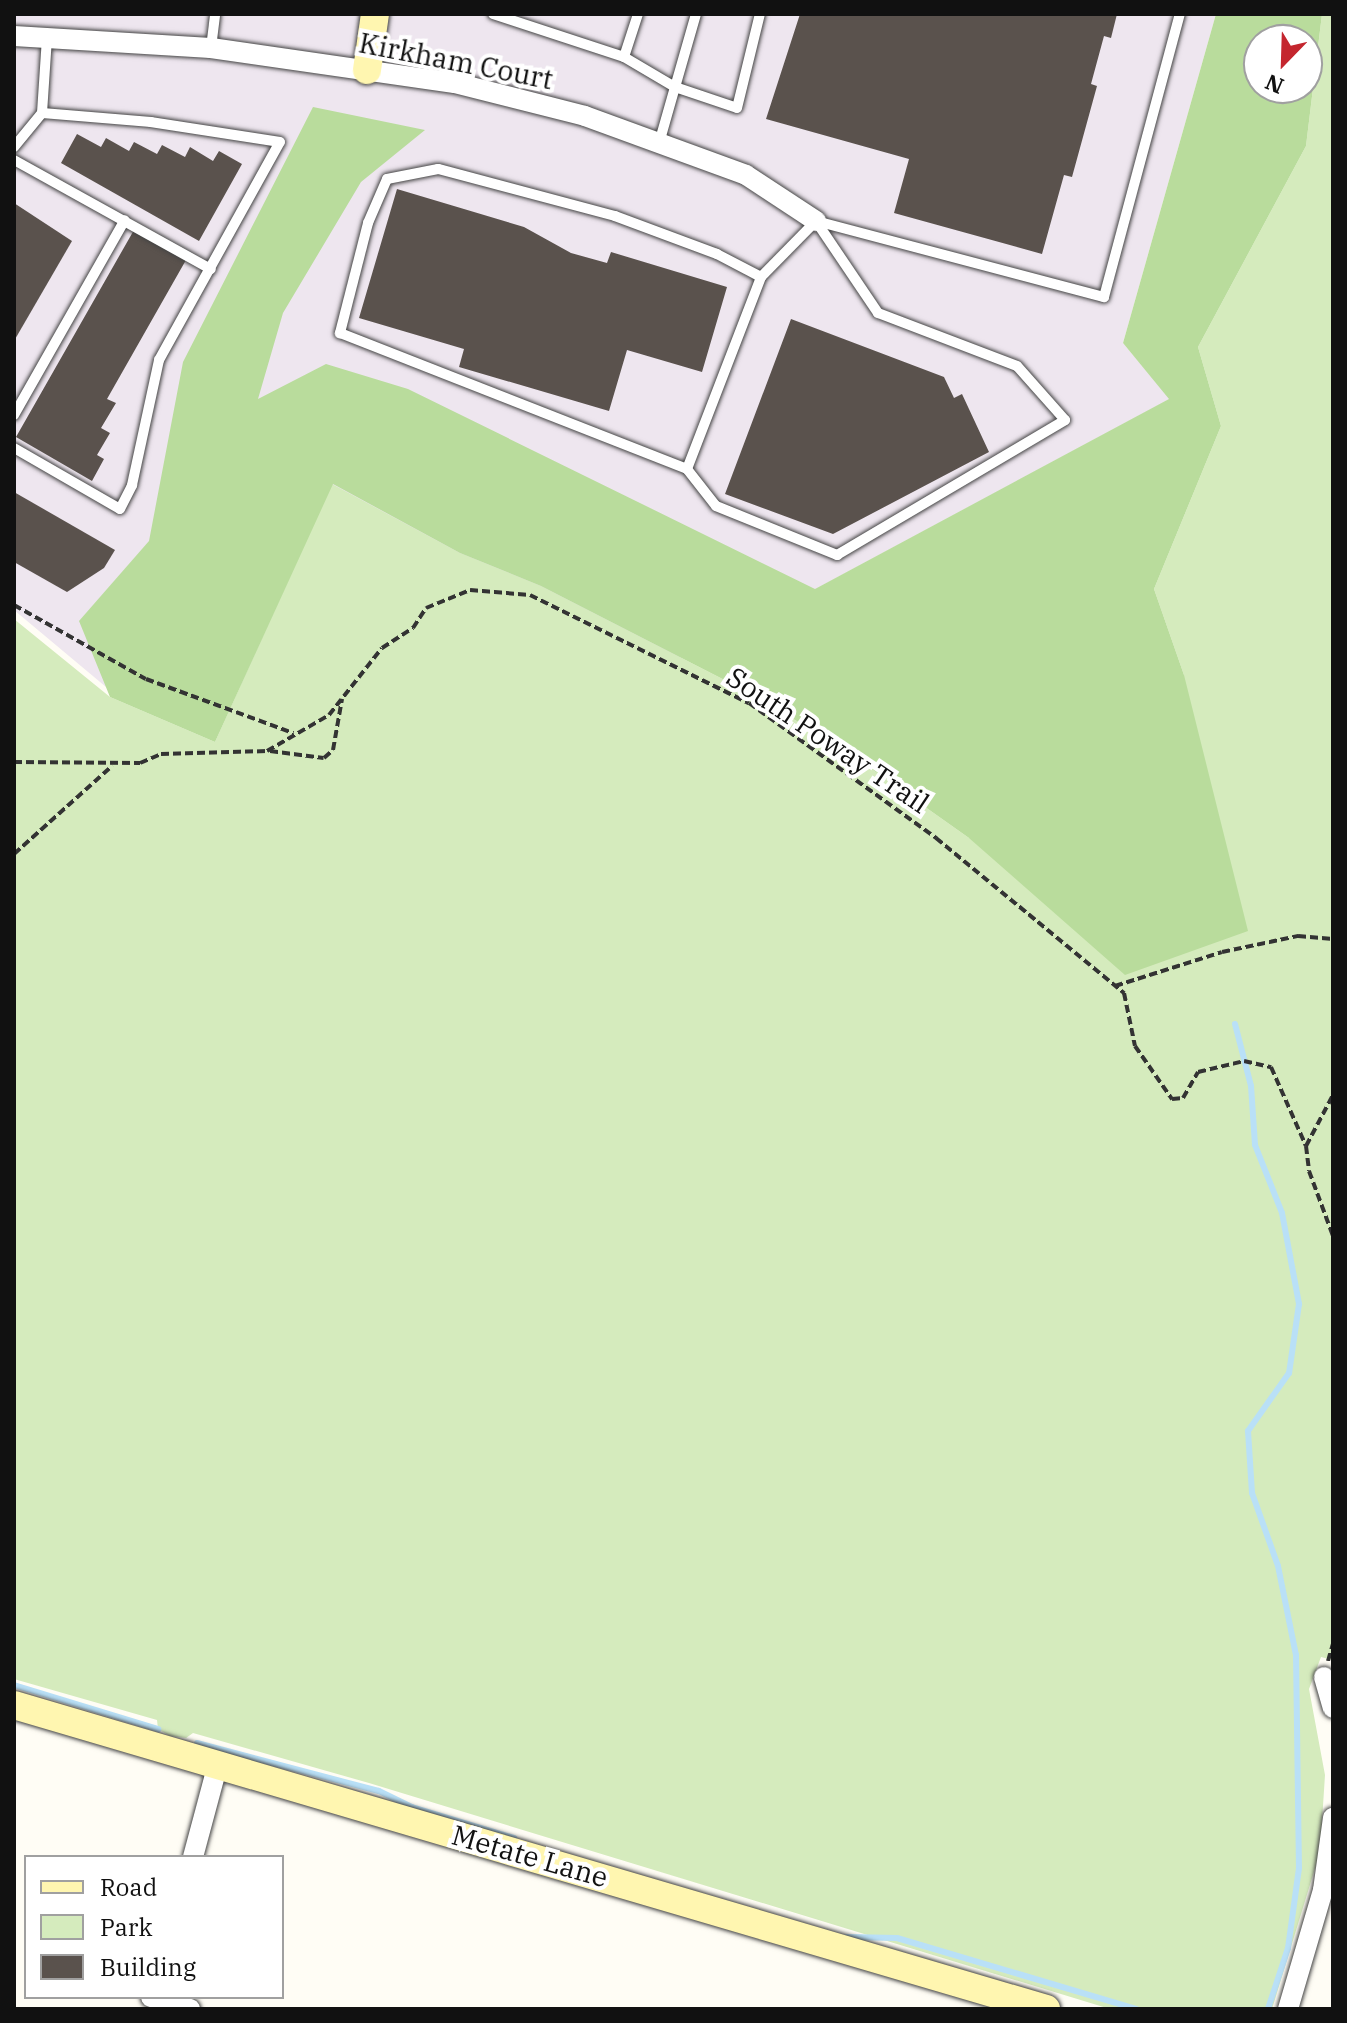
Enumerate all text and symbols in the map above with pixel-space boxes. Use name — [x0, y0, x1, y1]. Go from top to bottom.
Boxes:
north arrow — [1243, 24, 1323, 104]
street label: Kirkham Court — [356, 26, 556, 96]
text: N — [1261, 68, 1288, 101]
street label: South Poway Trail — [720, 660, 936, 820]
street label: Metate Lane — [448, 1818, 612, 1894]
legend — [24, 1855, 284, 1999]
text: Road — [100, 1871, 157, 1903]
text: Park — [100, 1911, 152, 1943]
text: Building — [100, 1951, 196, 1983]

